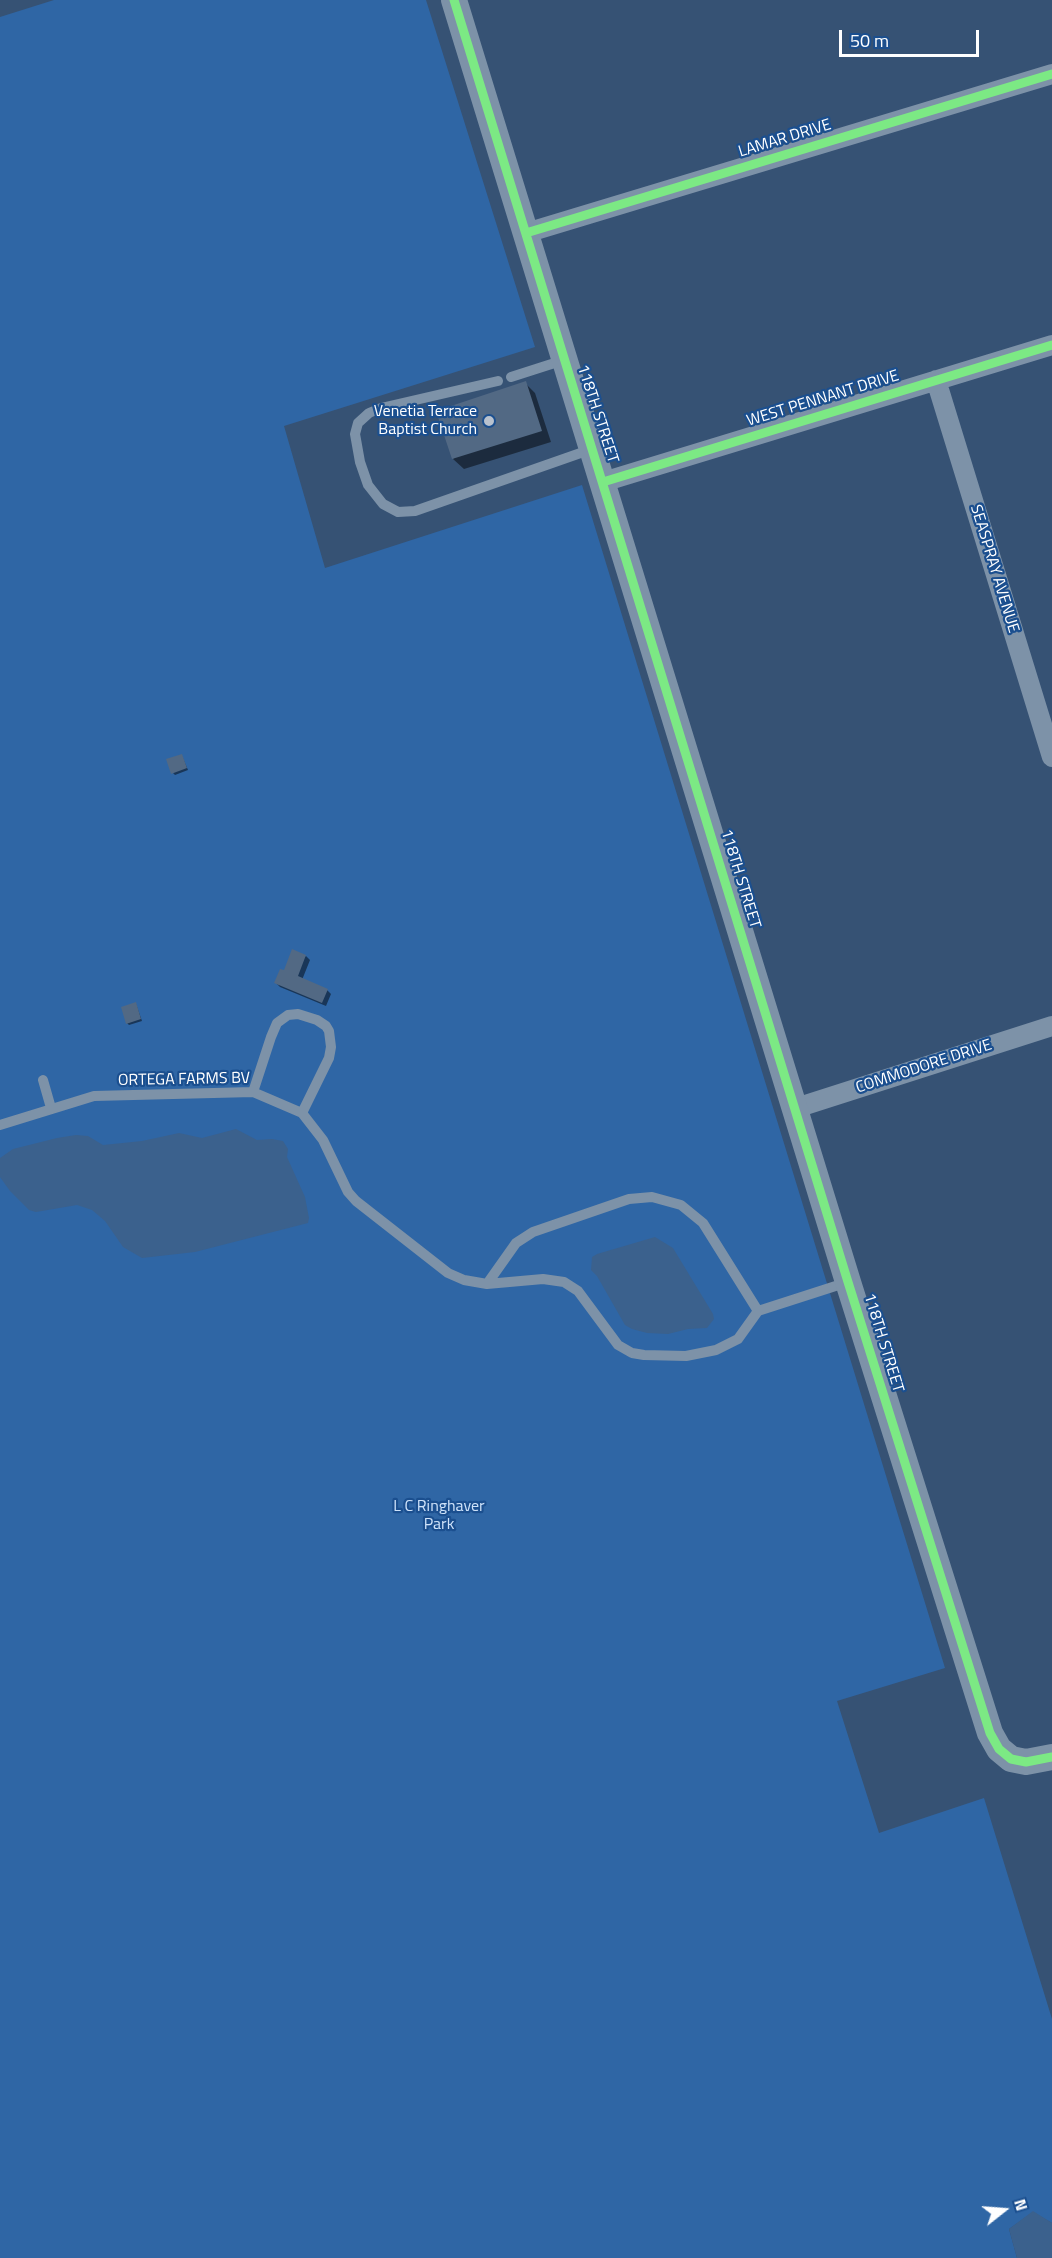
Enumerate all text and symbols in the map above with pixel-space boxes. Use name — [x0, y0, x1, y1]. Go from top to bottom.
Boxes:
scale bar — [842, 18, 982, 56]
text: 50 m — [850, 27, 889, 54]
street label: LAMAR DRIVE — [736, 116, 834, 162]
street label: 118TH STREET — [572, 362, 622, 466]
street label: WEST PENNANT DRIVE — [745, 367, 901, 431]
place label: Venetia Terrace Baptist Church — [374, 402, 477, 440]
marker: Venetia Terrace Baptist Church — [482, 414, 496, 428]
street label: SEASPRAY AVENUE — [965, 503, 1023, 635]
street label: 118TH STREET — [716, 827, 764, 931]
street label: COMMODORE DRIVE — [854, 1036, 994, 1098]
street label: ORTEGA FARMS BV — [118, 1069, 250, 1091]
street label: 118TH STREET — [859, 1291, 907, 1395]
park label: L C Ringhaver Park — [393, 1497, 485, 1535]
north arrow — [974, 2180, 1034, 2240]
text: N — [1008, 2196, 1034, 2214]

